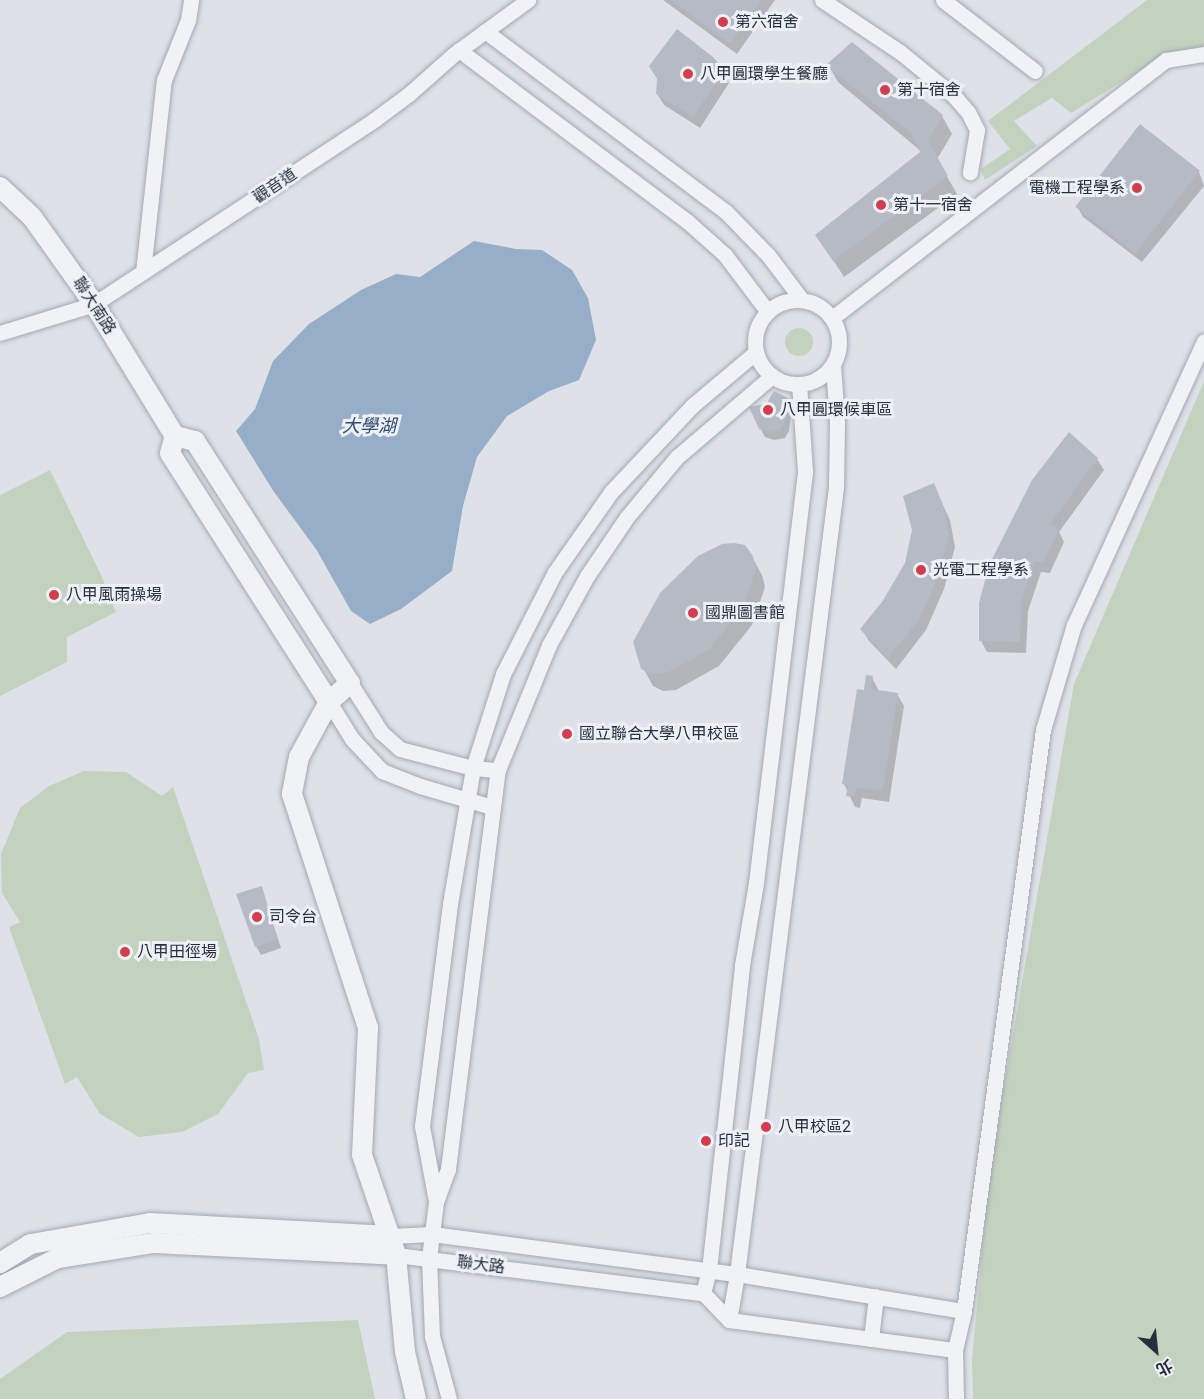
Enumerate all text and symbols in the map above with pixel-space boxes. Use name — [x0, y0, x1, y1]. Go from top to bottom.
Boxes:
place label: 第六宿舍 — [735, 12, 799, 32]
marker: 第六宿舍 — [716, 15, 730, 29]
place label: 八甲圓環學生餐廳 — [700, 64, 828, 84]
marker: 八甲圓環學生餐廳 — [681, 67, 695, 81]
place label: 第十宿舍 — [897, 80, 961, 100]
marker: 第十宿舍 — [878, 83, 892, 97]
street label: 觀音道 — [250, 165, 300, 207]
place label: 電機工程學系 — [1029, 178, 1125, 198]
marker: 電機工程學系 — [1130, 181, 1144, 195]
place label: 第十一宿舍 — [893, 195, 973, 215]
marker: 第十一宿舍 — [874, 198, 888, 212]
street label: 聯大南路 — [69, 274, 119, 338]
place label: 八甲圓環候車區 — [780, 400, 892, 420]
marker: 八甲圓環候車區 — [761, 403, 775, 417]
water label: 大學湖 — [342, 415, 396, 437]
place label: 光電工程學系 — [933, 560, 1029, 580]
marker: 光電工程學系 — [914, 563, 928, 577]
place label: 八甲風雨操場 — [66, 585, 162, 605]
marker: 八甲風雨操場 — [47, 588, 61, 602]
place label: 國鼎圖書館 — [705, 603, 785, 623]
marker: 國鼎圖書館 — [686, 606, 700, 620]
place label: 國立聯合大學八甲校區 — [579, 724, 739, 744]
marker: 國立聯合大學八甲校區 — [560, 727, 574, 741]
place label: 司令台 — [269, 907, 317, 927]
marker: 司令台 — [250, 910, 264, 924]
place label: 八甲田徑場 — [137, 942, 217, 962]
marker: 八甲田徑場 — [118, 945, 132, 959]
place label: 八甲校區2 — [778, 1117, 851, 1137]
marker: 八甲校區2 — [759, 1120, 773, 1134]
place label: 印記 — [718, 1131, 750, 1151]
marker: 印記 — [699, 1134, 713, 1148]
street label: 聯大路 — [456, 1253, 506, 1277]
north arrow — [1126, 1321, 1186, 1381]
text: 北 — [1153, 1355, 1176, 1380]

